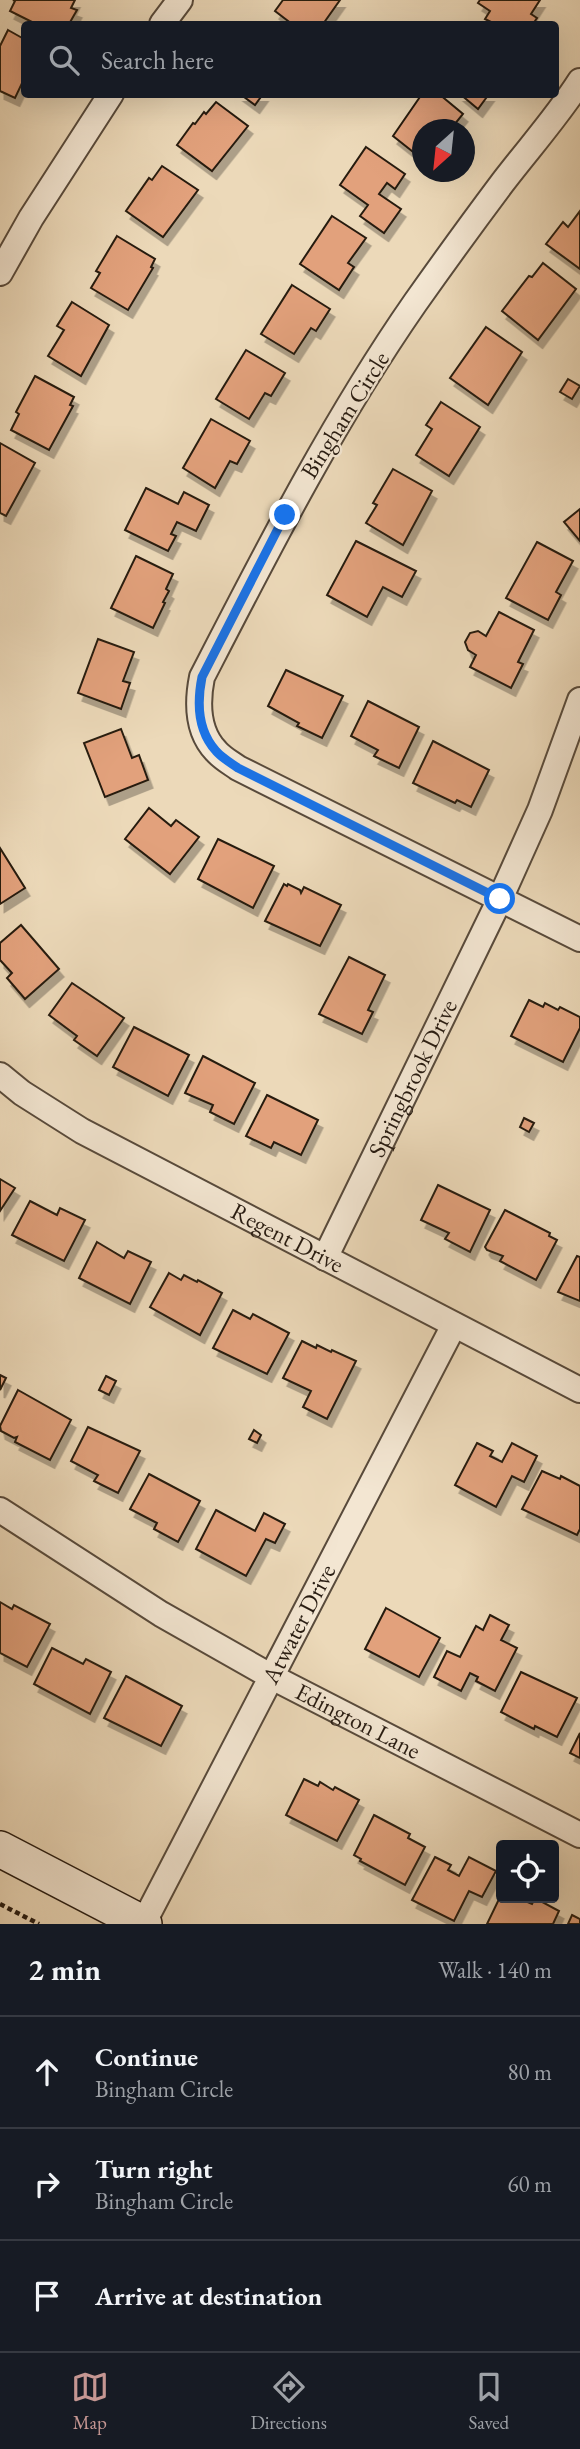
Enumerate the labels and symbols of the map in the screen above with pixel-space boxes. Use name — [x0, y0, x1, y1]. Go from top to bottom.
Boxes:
north arrow — [412, 119, 475, 182]
street label: Bingham Circle — [293, 345, 396, 484]
route end — [269, 499, 300, 530]
route start — [484, 883, 515, 914]
street label: Springbrook Drive — [361, 994, 464, 1162]
street label: Regent Drive — [226, 1195, 349, 1279]
street label: Atwater Drive — [254, 1559, 342, 1690]
street label: Edington Lane — [290, 1676, 426, 1766]

